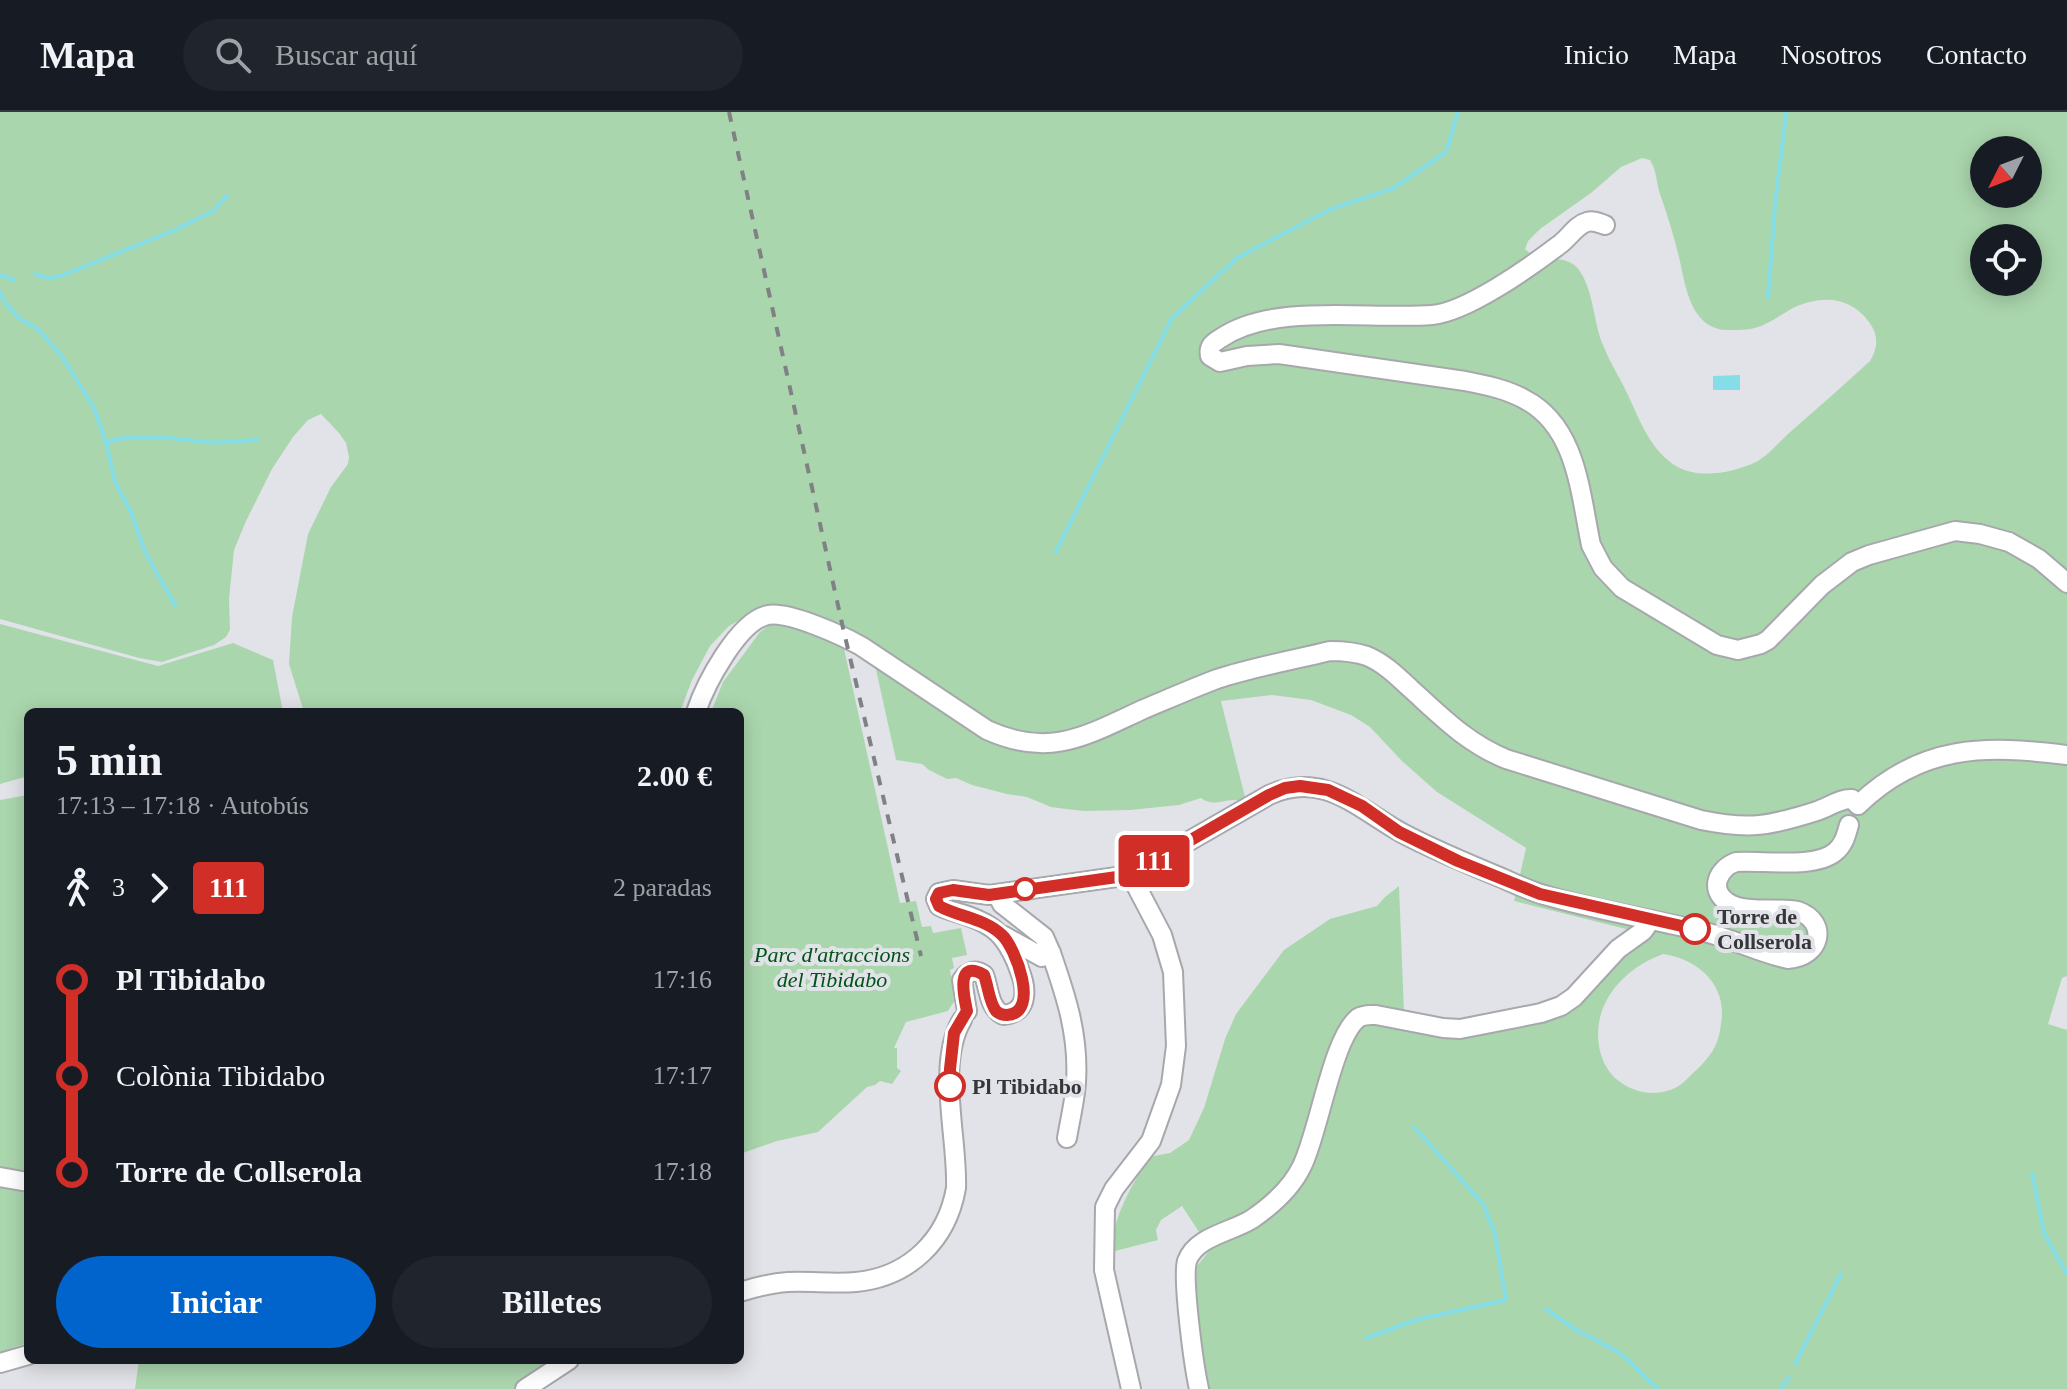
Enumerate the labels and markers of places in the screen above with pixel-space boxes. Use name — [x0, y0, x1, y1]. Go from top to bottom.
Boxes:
unlabelled marker — [1014, 878, 1036, 900]
place label: Torre de Collserola — [1717, 904, 1812, 954]
marker: Torre de Collserola — [1680, 914, 1710, 944]
marker: Pl Tibidabo — [935, 1071, 965, 1101]
place label: Pl Tibidabo — [972, 1074, 1082, 1099]

